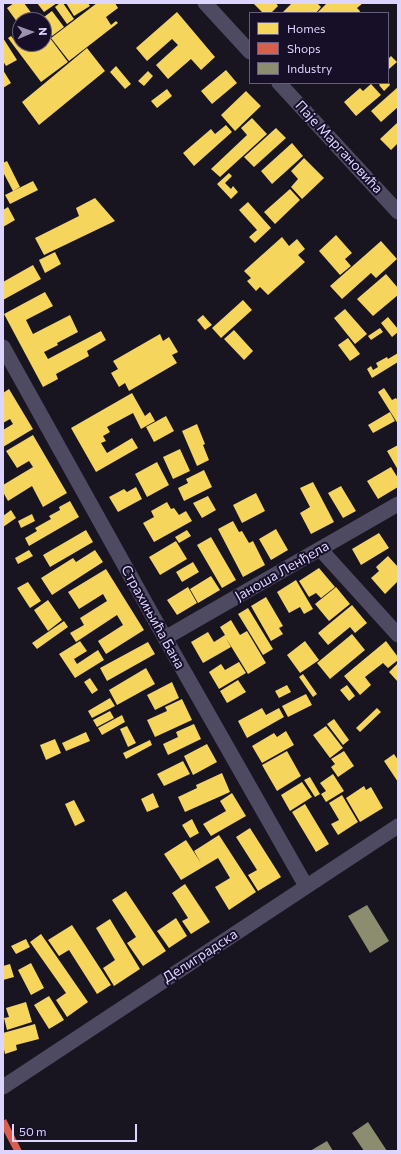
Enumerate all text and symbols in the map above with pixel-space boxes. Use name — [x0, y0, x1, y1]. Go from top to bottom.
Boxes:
north arrow — [12, 12, 52, 52]
legend — [249, 12, 389, 84]
text: Homes — [287, 21, 325, 35]
text: N — [37, 27, 50, 36]
text: Shops — [287, 41, 321, 55]
text: Industry — [287, 61, 332, 75]
street label: Паје Маргановића — [292, 97, 386, 197]
street label: Јаноша Ленђела — [232, 537, 332, 605]
street label: Страхињића Бана — [118, 562, 188, 672]
street label: Делиградска — [159, 926, 241, 986]
scale bar — [14, 1116, 139, 1142]
text: 50 m — [19, 1124, 47, 1138]

